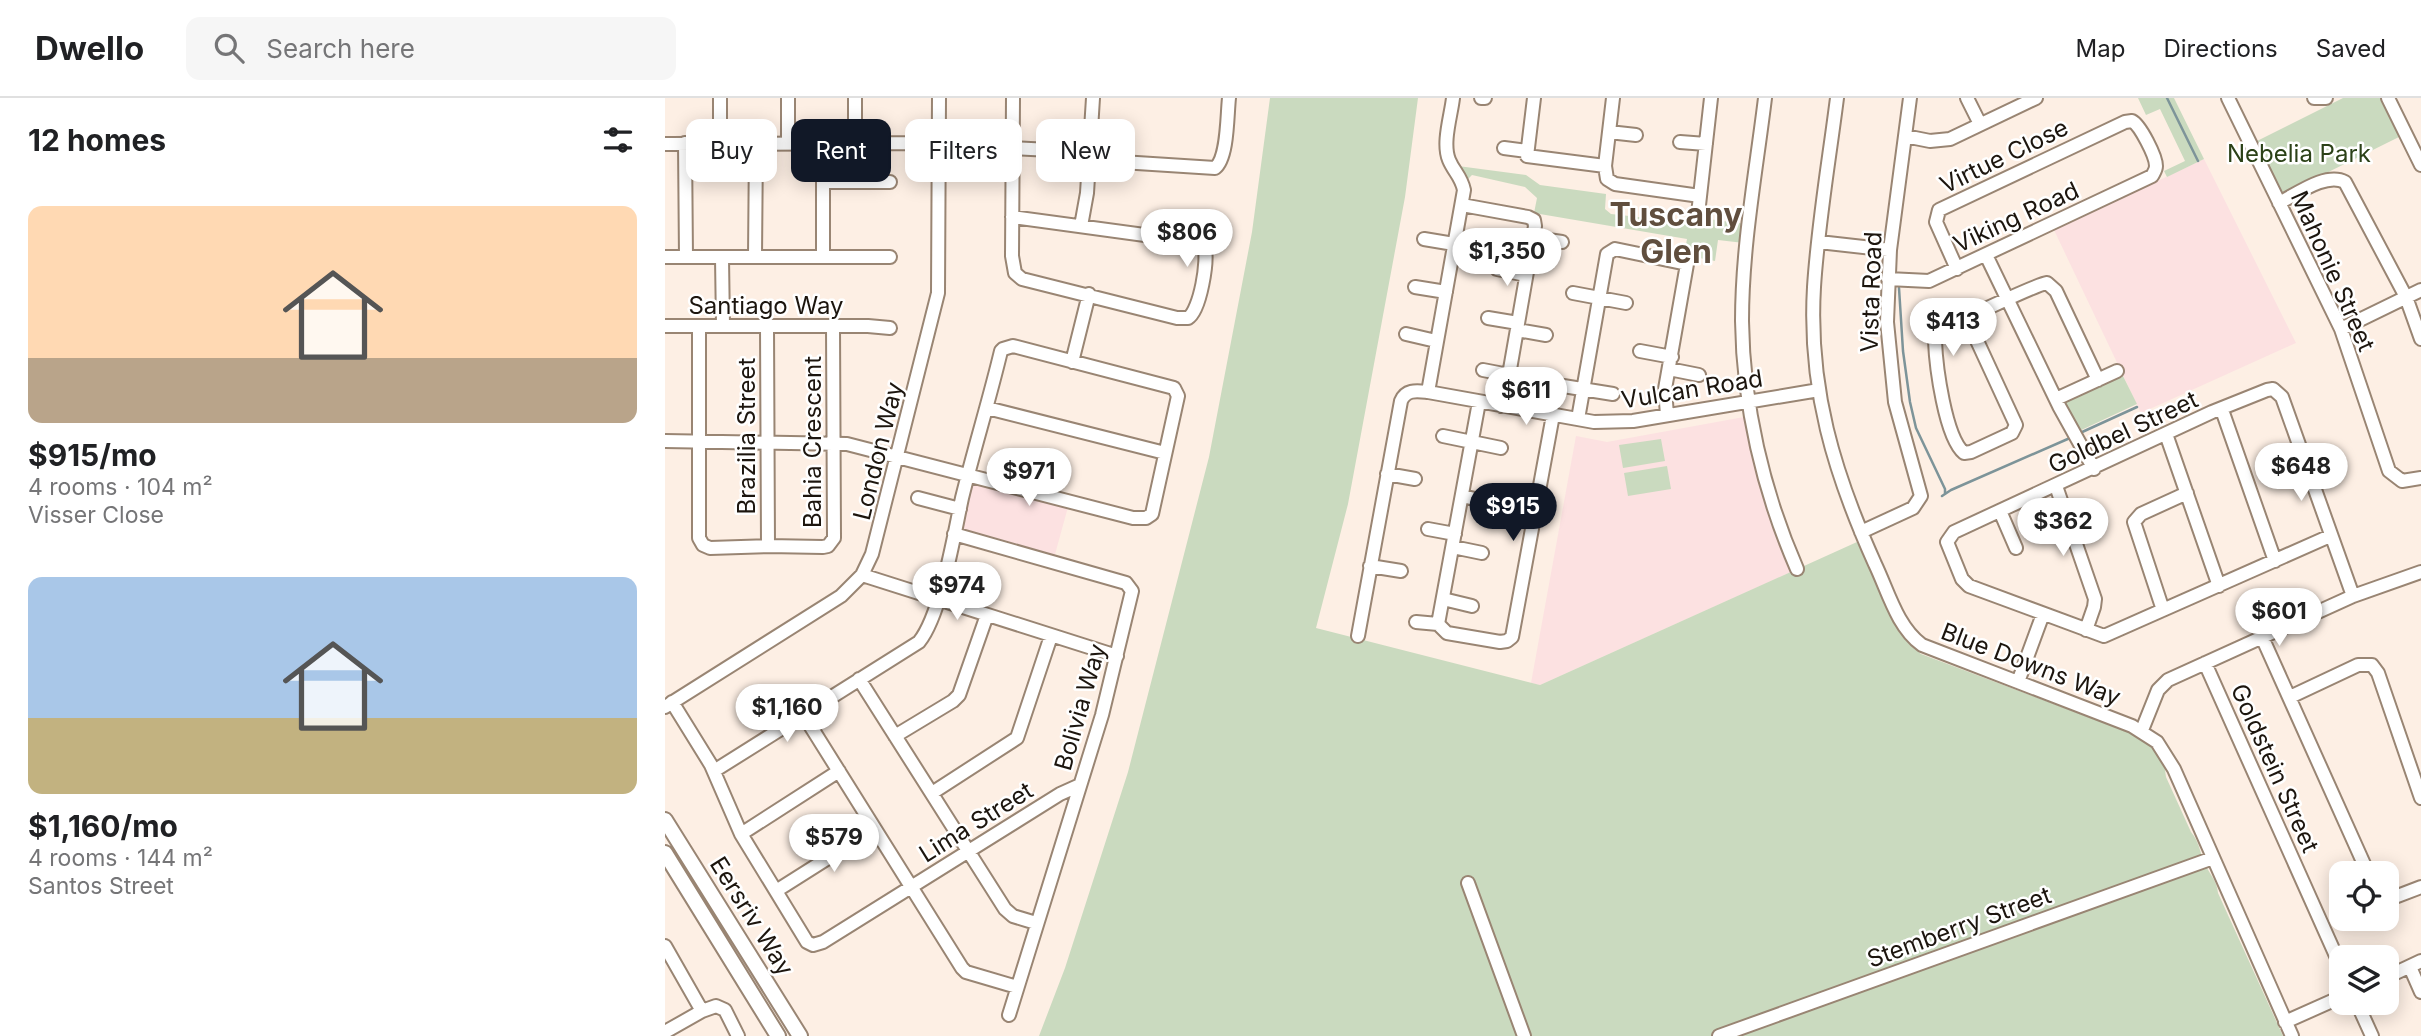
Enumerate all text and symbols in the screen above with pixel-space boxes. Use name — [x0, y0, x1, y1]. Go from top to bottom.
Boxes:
search box — [186, 17, 676, 80]
text: Dwello — [35, 28, 144, 68]
icon: search — [210, 29, 248, 67]
text: Search here — [266, 33, 415, 64]
text: Map — [2076, 34, 2125, 63]
text: Directions — [2163, 34, 2278, 63]
text: Saved — [2316, 34, 2386, 63]
street label: Virtue Close — [1935, 113, 2073, 199]
chip: Buy — [686, 119, 777, 182]
chip: Rent — [791, 119, 891, 182]
chip: Filters — [905, 119, 1022, 182]
chip: New — [1036, 119, 1135, 182]
icon: filters — [599, 121, 637, 159]
text: 12 homes — [28, 122, 166, 158]
park label: Nebelia Park — [2227, 139, 2371, 168]
street label: Viking Road — [1949, 175, 2083, 259]
street label: Mahonie Street — [2285, 186, 2381, 356]
district label: Tuscany Glen — [1609, 195, 1743, 271]
pin: $806 — [1146, 209, 1228, 269]
text: $806 — [1157, 218, 1217, 246]
pin: $1,350 — [1450, 228, 1564, 288]
street label: Vista Road — [1854, 231, 1888, 353]
text: $1,350 — [1468, 237, 1546, 265]
icon: home — [270, 252, 396, 378]
street label: Santiago Way — [688, 291, 844, 320]
pin: $413 — [1912, 299, 1994, 358]
text: $413 — [1926, 307, 1980, 335]
street label: Bahia Crescent — [798, 356, 827, 528]
street label: Brazilia Street — [732, 357, 761, 514]
street label: Vulcan Road — [1619, 364, 1765, 414]
pin: $611 — [1485, 368, 1567, 427]
text: $611 — [1501, 376, 1551, 404]
street label: London Way — [847, 379, 909, 523]
street label: Goldbel Street — [2044, 385, 2203, 479]
text: $915/mo — [28, 437, 157, 473]
pin: $648 — [2260, 444, 2342, 503]
pin: $971 — [988, 448, 1070, 508]
text: $648 — [2271, 452, 2331, 480]
text: $971 — [1003, 457, 1055, 485]
text: 4 rooms · 104 m² — [28, 473, 213, 501]
pin: $915 — [1472, 484, 1554, 543]
text: $915 — [1486, 492, 1540, 520]
pin: $362 — [2022, 498, 2104, 558]
text: Visser Close — [28, 501, 164, 529]
text: $362 — [2033, 507, 2093, 535]
pin: $974 — [916, 562, 998, 622]
text: $974 — [928, 571, 986, 599]
pin: $601 — [2238, 588, 2320, 648]
text: $601 — [2251, 597, 2307, 625]
street label: Blue Downs Way — [1937, 616, 2125, 712]
icon: home — [270, 623, 396, 749]
street label: Bolivia Way — [1048, 640, 1112, 774]
street label: Goldstein Street — [2225, 679, 2325, 857]
pin: $1,160 — [730, 684, 844, 744]
text: $1,160 — [752, 693, 822, 721]
street label: Lima Street — [914, 776, 1038, 868]
text: $1,160/mo — [28, 808, 178, 844]
pin: $579 — [793, 814, 875, 874]
text: $579 — [805, 823, 863, 851]
text: 4 rooms · 144 m² — [28, 844, 213, 872]
street label: Eersriv Way — [704, 851, 800, 981]
map controls — [2329, 861, 2399, 1015]
button: locate — [2329, 861, 2399, 931]
text: Santos Street — [28, 872, 174, 900]
street label: Stemberry Street — [1863, 880, 2055, 974]
button: layers — [2329, 945, 2399, 1015]

